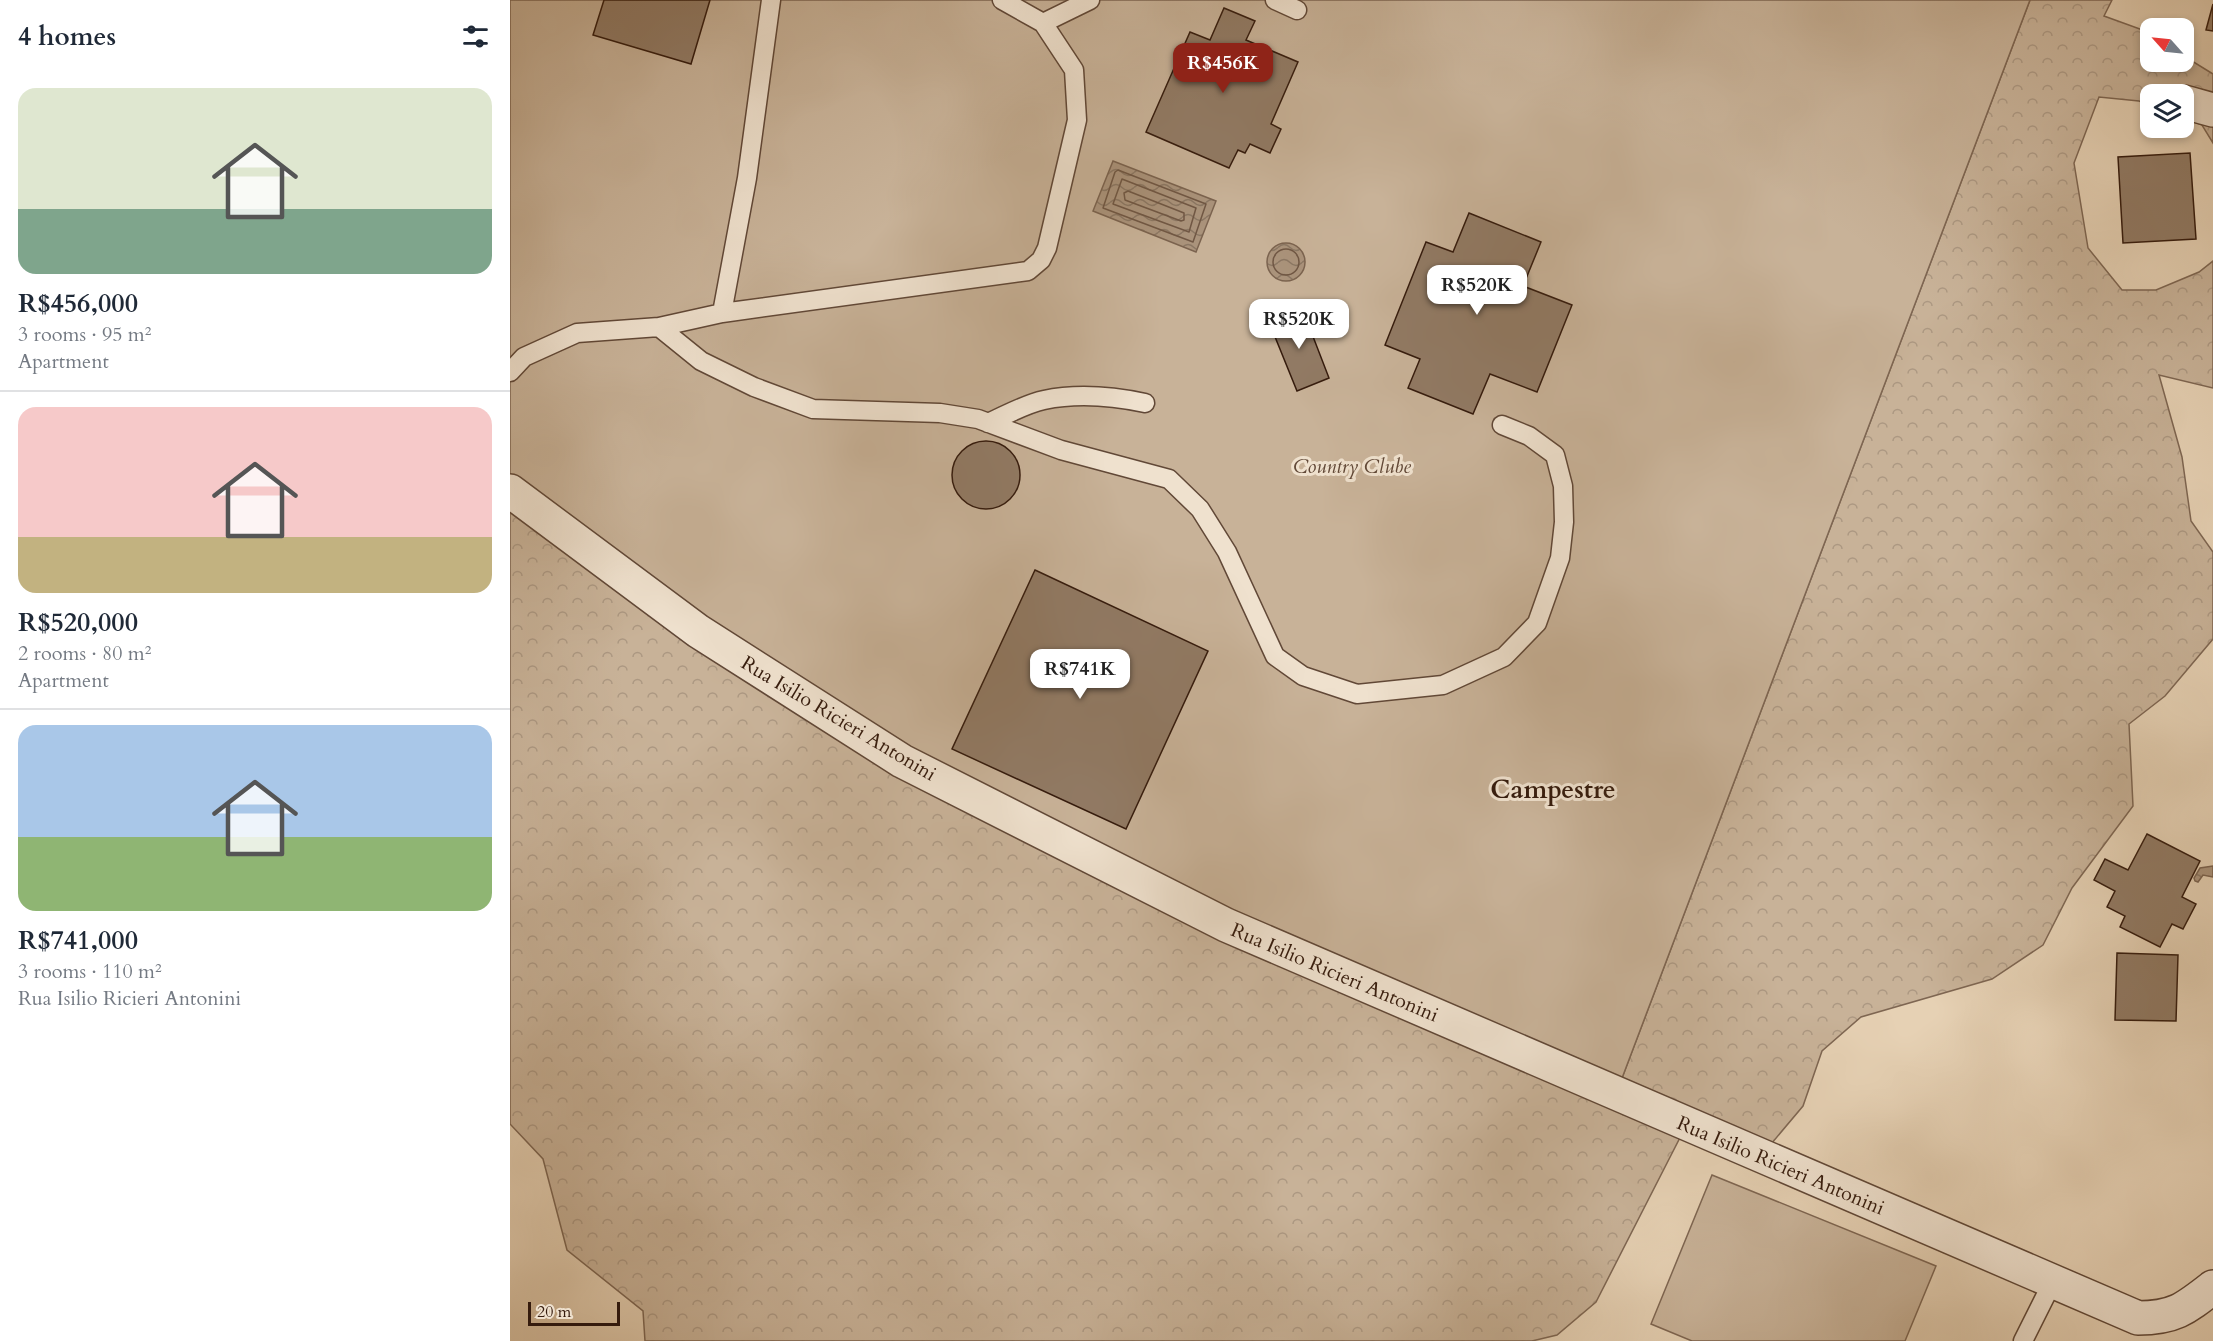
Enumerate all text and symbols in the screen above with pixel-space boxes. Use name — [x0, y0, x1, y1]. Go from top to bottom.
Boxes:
north arrow — [2140, 18, 2194, 72]
map controls — [2140, 18, 2194, 138]
text: 4 homes — [18, 19, 116, 54]
icon: filters — [459, 20, 492, 53]
pin: R$456K — [1174, 43, 1272, 94]
text: R$456K — [1187, 49, 1259, 76]
button: layers — [2140, 84, 2194, 138]
icon: home — [201, 127, 309, 235]
pin: R$520K — [1428, 265, 1526, 316]
text: R$520K — [1441, 271, 1513, 298]
text: R$456,000 — [18, 286, 138, 321]
pin: R$520K — [1250, 299, 1348, 350]
text: R$520K — [1263, 305, 1335, 332]
text: 3 rooms · 95 m² — [18, 321, 151, 348]
text: Apartment — [18, 348, 109, 375]
icon: home — [201, 446, 309, 554]
park label: Country Clube — [1293, 453, 1411, 480]
text: R$520,000 — [18, 605, 138, 640]
text: 2 rooms · 80 m² — [18, 640, 151, 667]
street label: Rua Isilio Ricieri Antonini — [736, 649, 942, 788]
pin: R$741K — [1031, 649, 1129, 700]
text: R$741K — [1044, 655, 1116, 682]
text: Apartment — [18, 667, 109, 694]
icon: home — [201, 764, 309, 872]
district label: Campestre — [1490, 772, 1616, 807]
street label: Rua Isilio Ricieri Antonini — [1227, 916, 1443, 1029]
text: R$741,000 — [18, 923, 138, 958]
text: 3 rooms · 110 m² — [18, 958, 162, 985]
text: Rua Isilio Ricieri Antonini — [18, 985, 241, 1012]
street label: Rua Isilio Ricieri Antonini — [1673, 1109, 1889, 1222]
scale bar — [528, 1299, 620, 1326]
text: 20 m — [537, 1301, 571, 1323]

